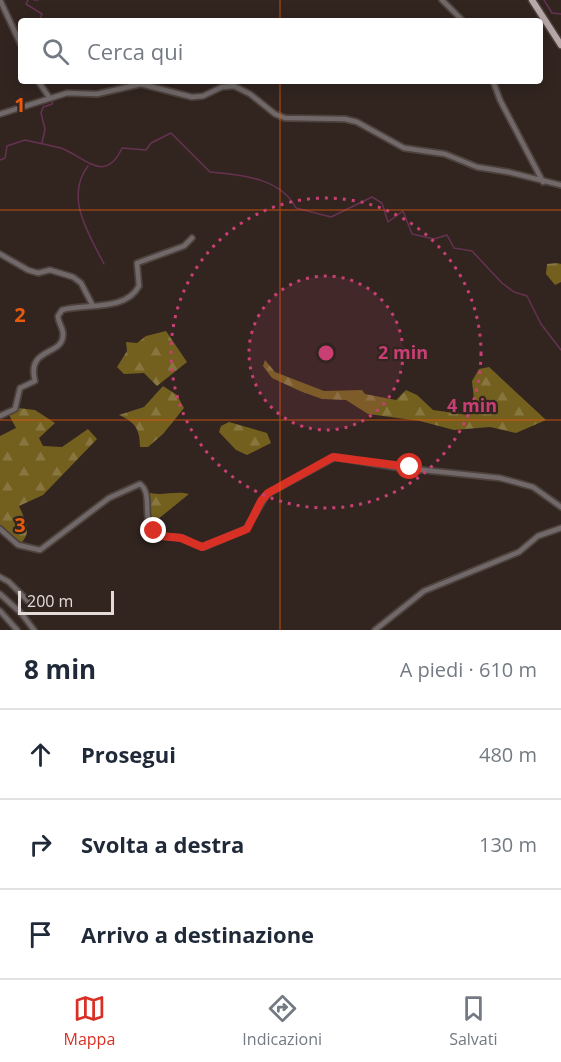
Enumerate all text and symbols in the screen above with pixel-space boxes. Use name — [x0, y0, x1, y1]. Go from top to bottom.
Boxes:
search box — [18, 18, 543, 84]
icon: search — [39, 35, 72, 68]
text: Cerca qui — [87, 36, 183, 66]
text: 1 — [14, 91, 26, 118]
text: 2 — [14, 301, 26, 328]
text: 2 min — [378, 340, 428, 364]
centre of rings — [316, 343, 336, 363]
text: 4 min — [447, 393, 497, 417]
route start — [396, 453, 422, 479]
text: 3 — [14, 511, 26, 538]
route end — [140, 517, 166, 543]
scale bar — [18, 588, 114, 616]
text: 200 m — [27, 590, 73, 612]
text: 8 min — [24, 651, 96, 687]
text: A piedi · 610 m — [400, 656, 537, 683]
icon: ahead — [24, 738, 57, 771]
text: Prosegui — [81, 739, 176, 769]
text: 480 m — [479, 741, 537, 768]
icon: right — [24, 828, 57, 861]
text: Svolta a destra — [81, 829, 244, 859]
text: 130 m — [479, 831, 537, 858]
icon: arrive — [24, 918, 57, 951]
text: Arrivo a destinazione — [81, 919, 314, 949]
tab: Mappa — [64, 992, 115, 1050]
tab: Indicazioni — [242, 992, 322, 1050]
tab: Salvati — [449, 992, 497, 1050]

